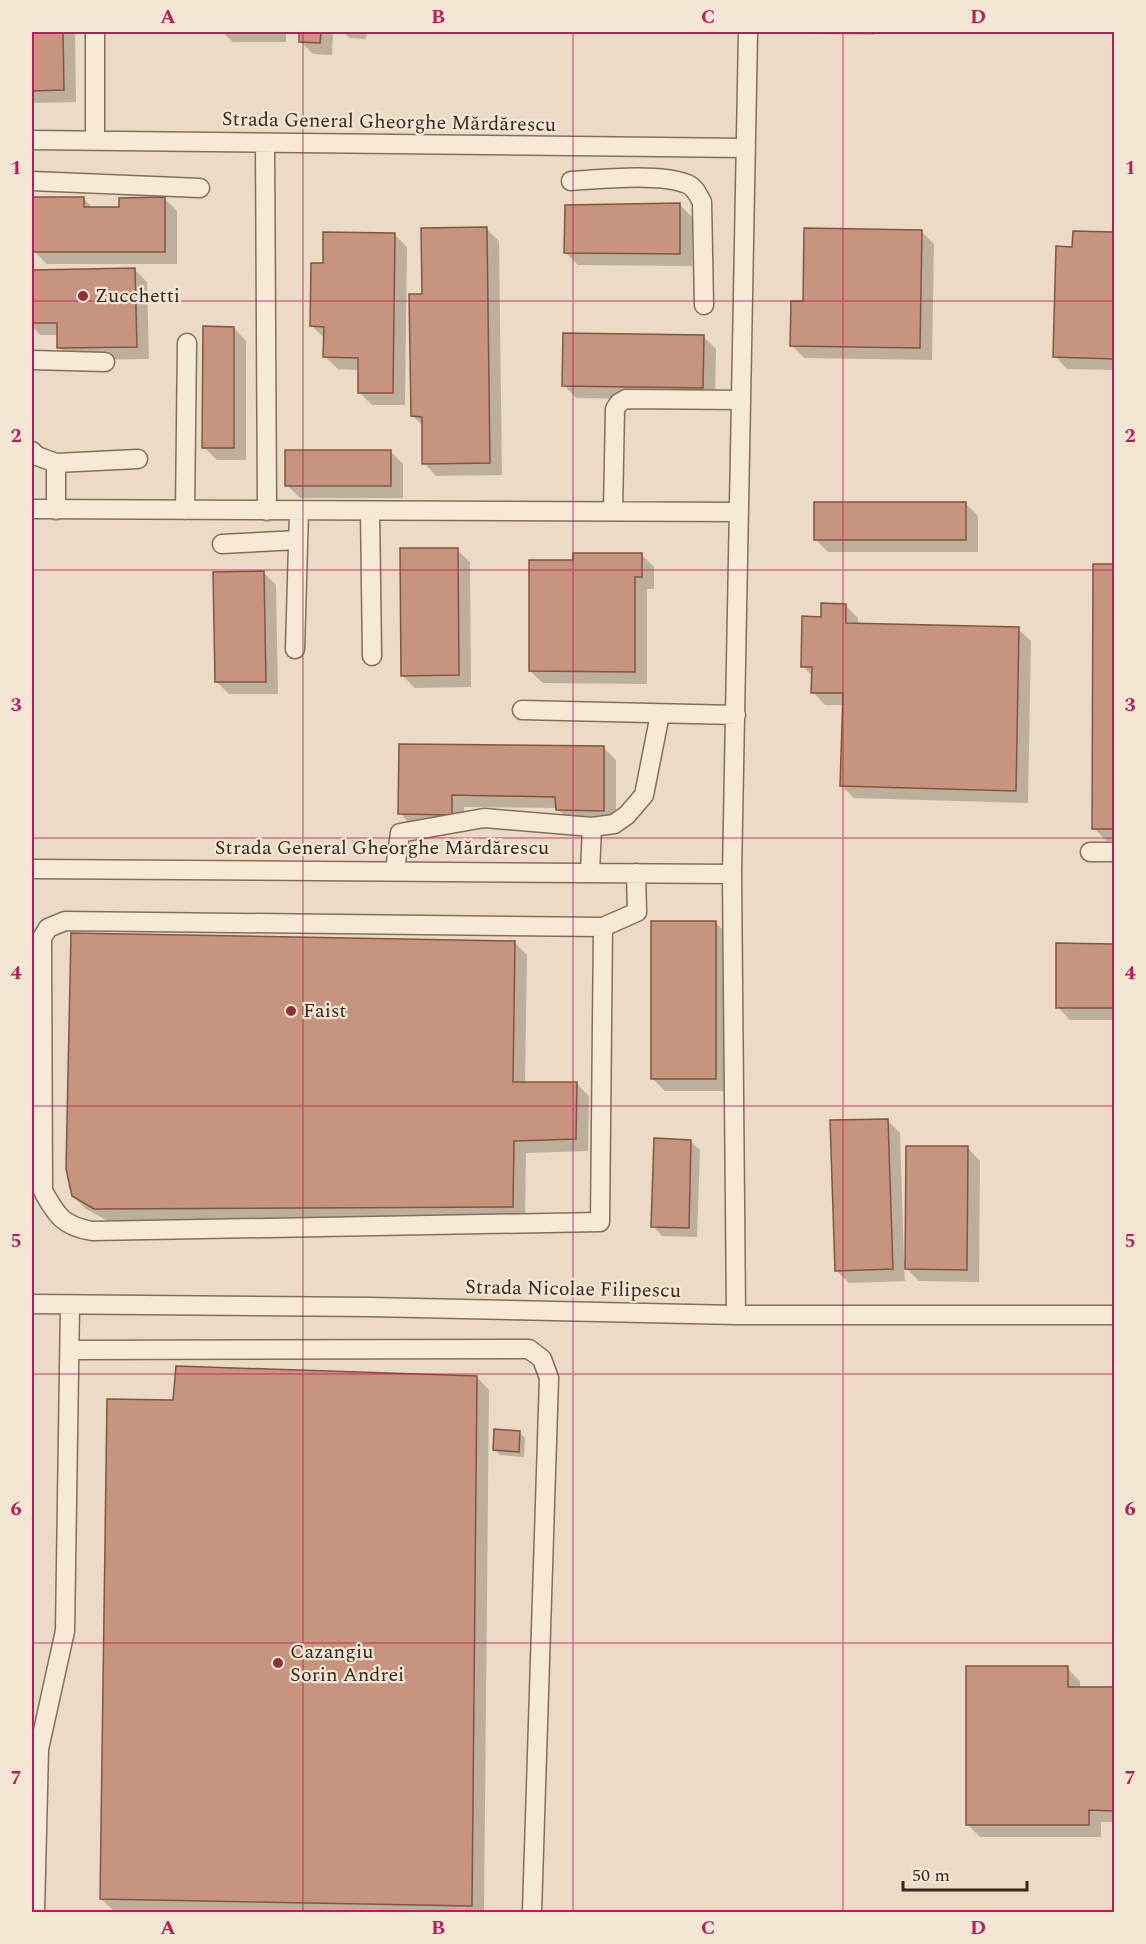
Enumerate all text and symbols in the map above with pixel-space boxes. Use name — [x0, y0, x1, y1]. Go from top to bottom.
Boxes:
text: A — [160, 2, 176, 32]
text: B — [431, 2, 445, 32]
text: C — [701, 2, 715, 32]
text: D — [970, 2, 986, 32]
street label: Strada General Gheorghe Mărdărescu — [222, 104, 556, 140]
text: 1 — [10, 153, 22, 183]
text: 1 — [1124, 153, 1136, 183]
place label: Zucchetti — [95, 281, 180, 311]
marker: Zucchetti — [76, 289, 90, 303]
text: 2 — [10, 421, 22, 451]
text: 2 — [1124, 421, 1136, 451]
text: 3 — [10, 690, 22, 720]
text: 3 — [1124, 690, 1136, 720]
street label: Strada General Gheorghe Mărdărescu — [215, 833, 549, 863]
text: 4 — [10, 958, 22, 988]
text: 4 — [1124, 958, 1136, 988]
place label: Faist — [303, 996, 346, 1026]
marker: Faist — [284, 1004, 298, 1018]
text: 5 — [10, 1226, 22, 1256]
text: 5 — [1124, 1226, 1136, 1256]
street label: Strada Nicolae Filipescu — [465, 1272, 681, 1306]
text: 6 — [10, 1494, 22, 1524]
text: 6 — [1124, 1494, 1136, 1524]
place label: Cazangiu Sorin Andrei — [290, 1637, 404, 1690]
marker: Cazangiu Sorin Andrei — [271, 1656, 285, 1670]
text: 7 — [10, 1763, 22, 1793]
text: 7 — [1124, 1763, 1136, 1793]
scale bar — [903, 1854, 1028, 1892]
text: 50 m — [912, 1862, 950, 1889]
text: A — [160, 1913, 176, 1943]
text: B — [431, 1913, 445, 1943]
text: C — [701, 1913, 715, 1943]
text: D — [970, 1913, 986, 1943]

